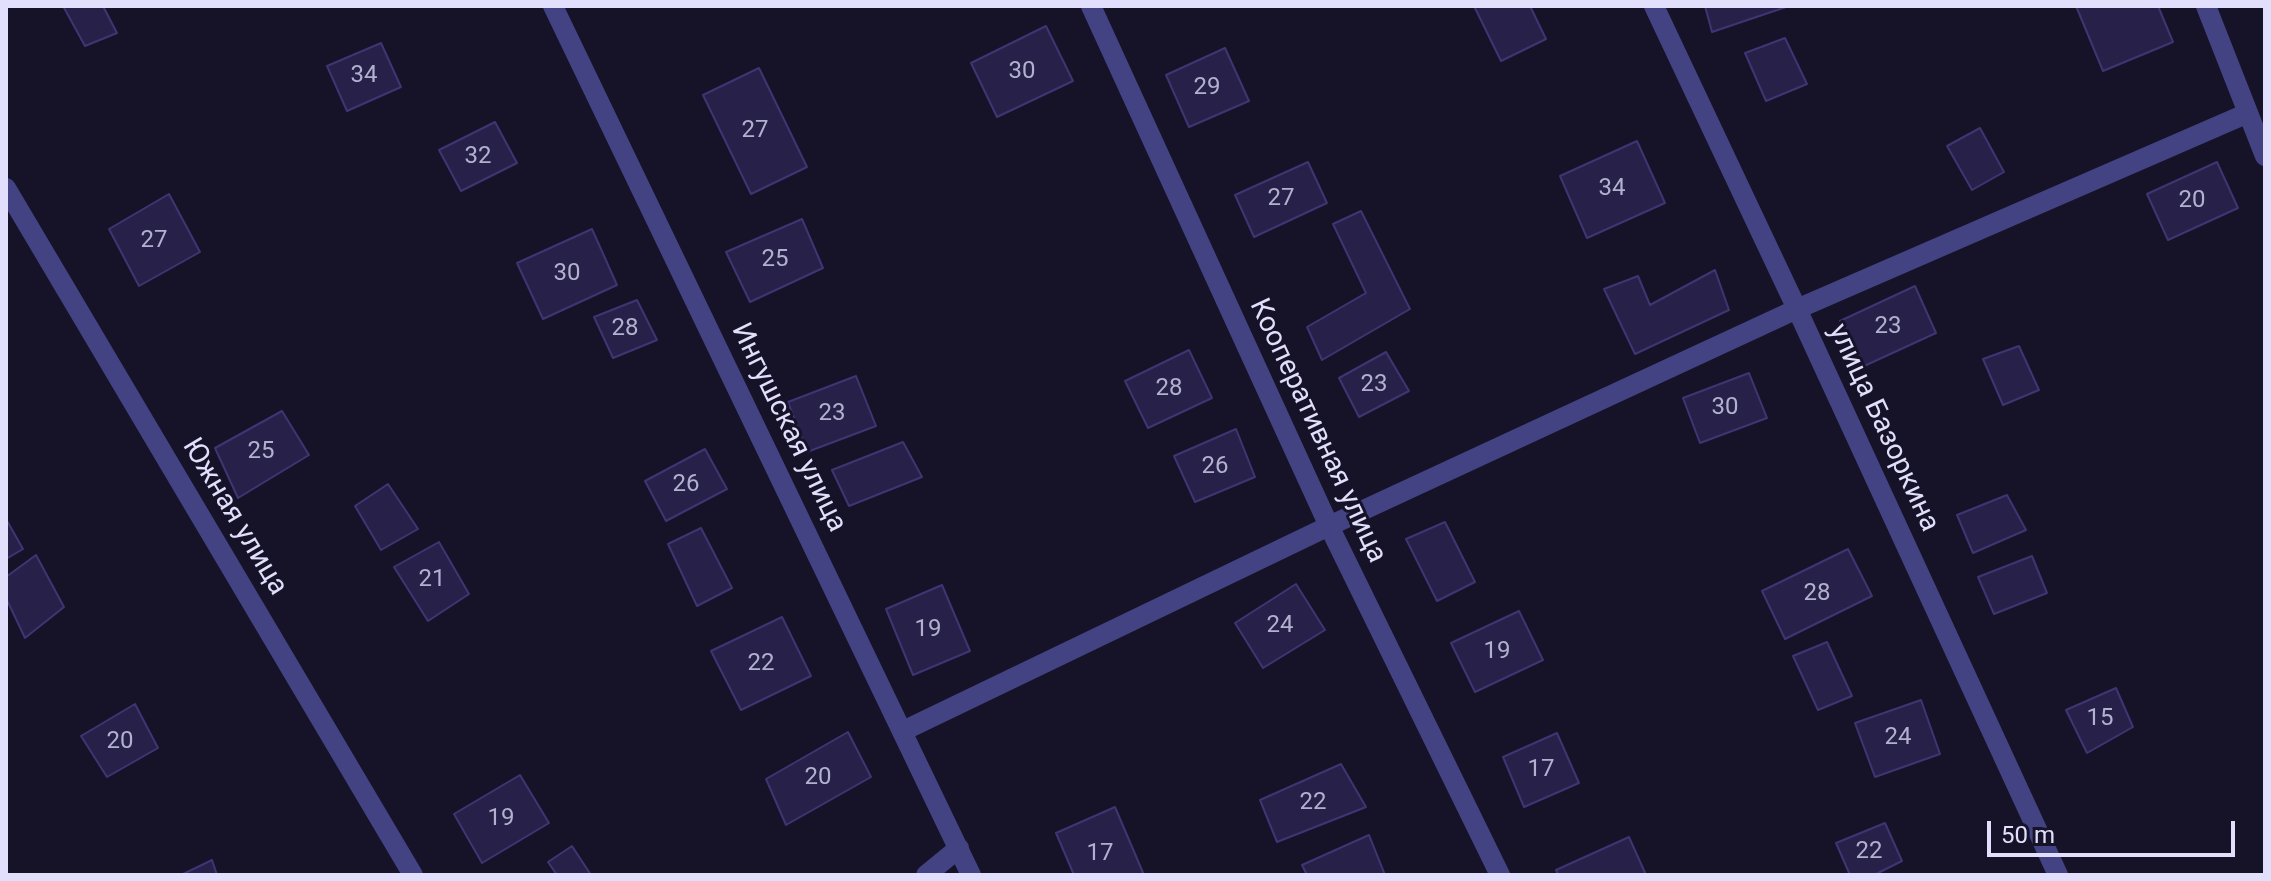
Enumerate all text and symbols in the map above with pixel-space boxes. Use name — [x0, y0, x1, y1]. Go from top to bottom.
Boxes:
house number: 30 — [1009, 58, 1035, 86]
house number: 34 — [351, 62, 377, 90]
house number: 29 — [1194, 74, 1220, 102]
house number: 27 — [742, 117, 768, 145]
house number: 32 — [465, 143, 491, 171]
house number: 34 — [1599, 175, 1625, 203]
house number: 27 — [1268, 185, 1294, 213]
house number: 20 — [2179, 187, 2205, 215]
house number: 27 — [141, 227, 167, 255]
house number: 25 — [762, 246, 788, 274]
house number: 30 — [554, 260, 580, 288]
street label: Кооперативная улица — [1241, 294, 1393, 568]
house number: 23 — [1875, 313, 1901, 341]
house number: 28 — [612, 315, 638, 343]
street label: Ингушская улица — [723, 318, 853, 538]
street label: улица Базоркина — [1820, 319, 1946, 537]
house number: 23 — [1361, 371, 1387, 399]
house number: 28 — [1156, 375, 1182, 403]
house number: 30 — [1712, 394, 1738, 422]
house number: 23 — [819, 400, 845, 428]
street label: Южная улица — [174, 432, 294, 602]
house number: 25 — [248, 438, 274, 466]
house number: 26 — [1202, 453, 1228, 481]
house number: 26 — [673, 471, 699, 499]
house number: 21 — [419, 566, 445, 594]
house number: 28 — [1804, 580, 1830, 608]
house number: 24 — [1267, 612, 1293, 640]
house number: 19 — [915, 616, 941, 644]
house number: 19 — [1484, 638, 1510, 666]
house number: 22 — [748, 650, 774, 678]
house number: 15 — [2087, 705, 2113, 733]
house number: 24 — [1885, 724, 1911, 752]
house number: 20 — [107, 728, 133, 756]
house number: 17 — [1528, 756, 1554, 784]
house number: 20 — [805, 764, 831, 792]
house number: 22 — [1300, 789, 1326, 817]
house number: 19 — [488, 805, 514, 833]
scale bar — [1991, 805, 2239, 855]
text: 50 m — [2001, 821, 2055, 849]
house number: 22 — [1856, 838, 1882, 866]
house number: 17 — [1087, 840, 1113, 868]

